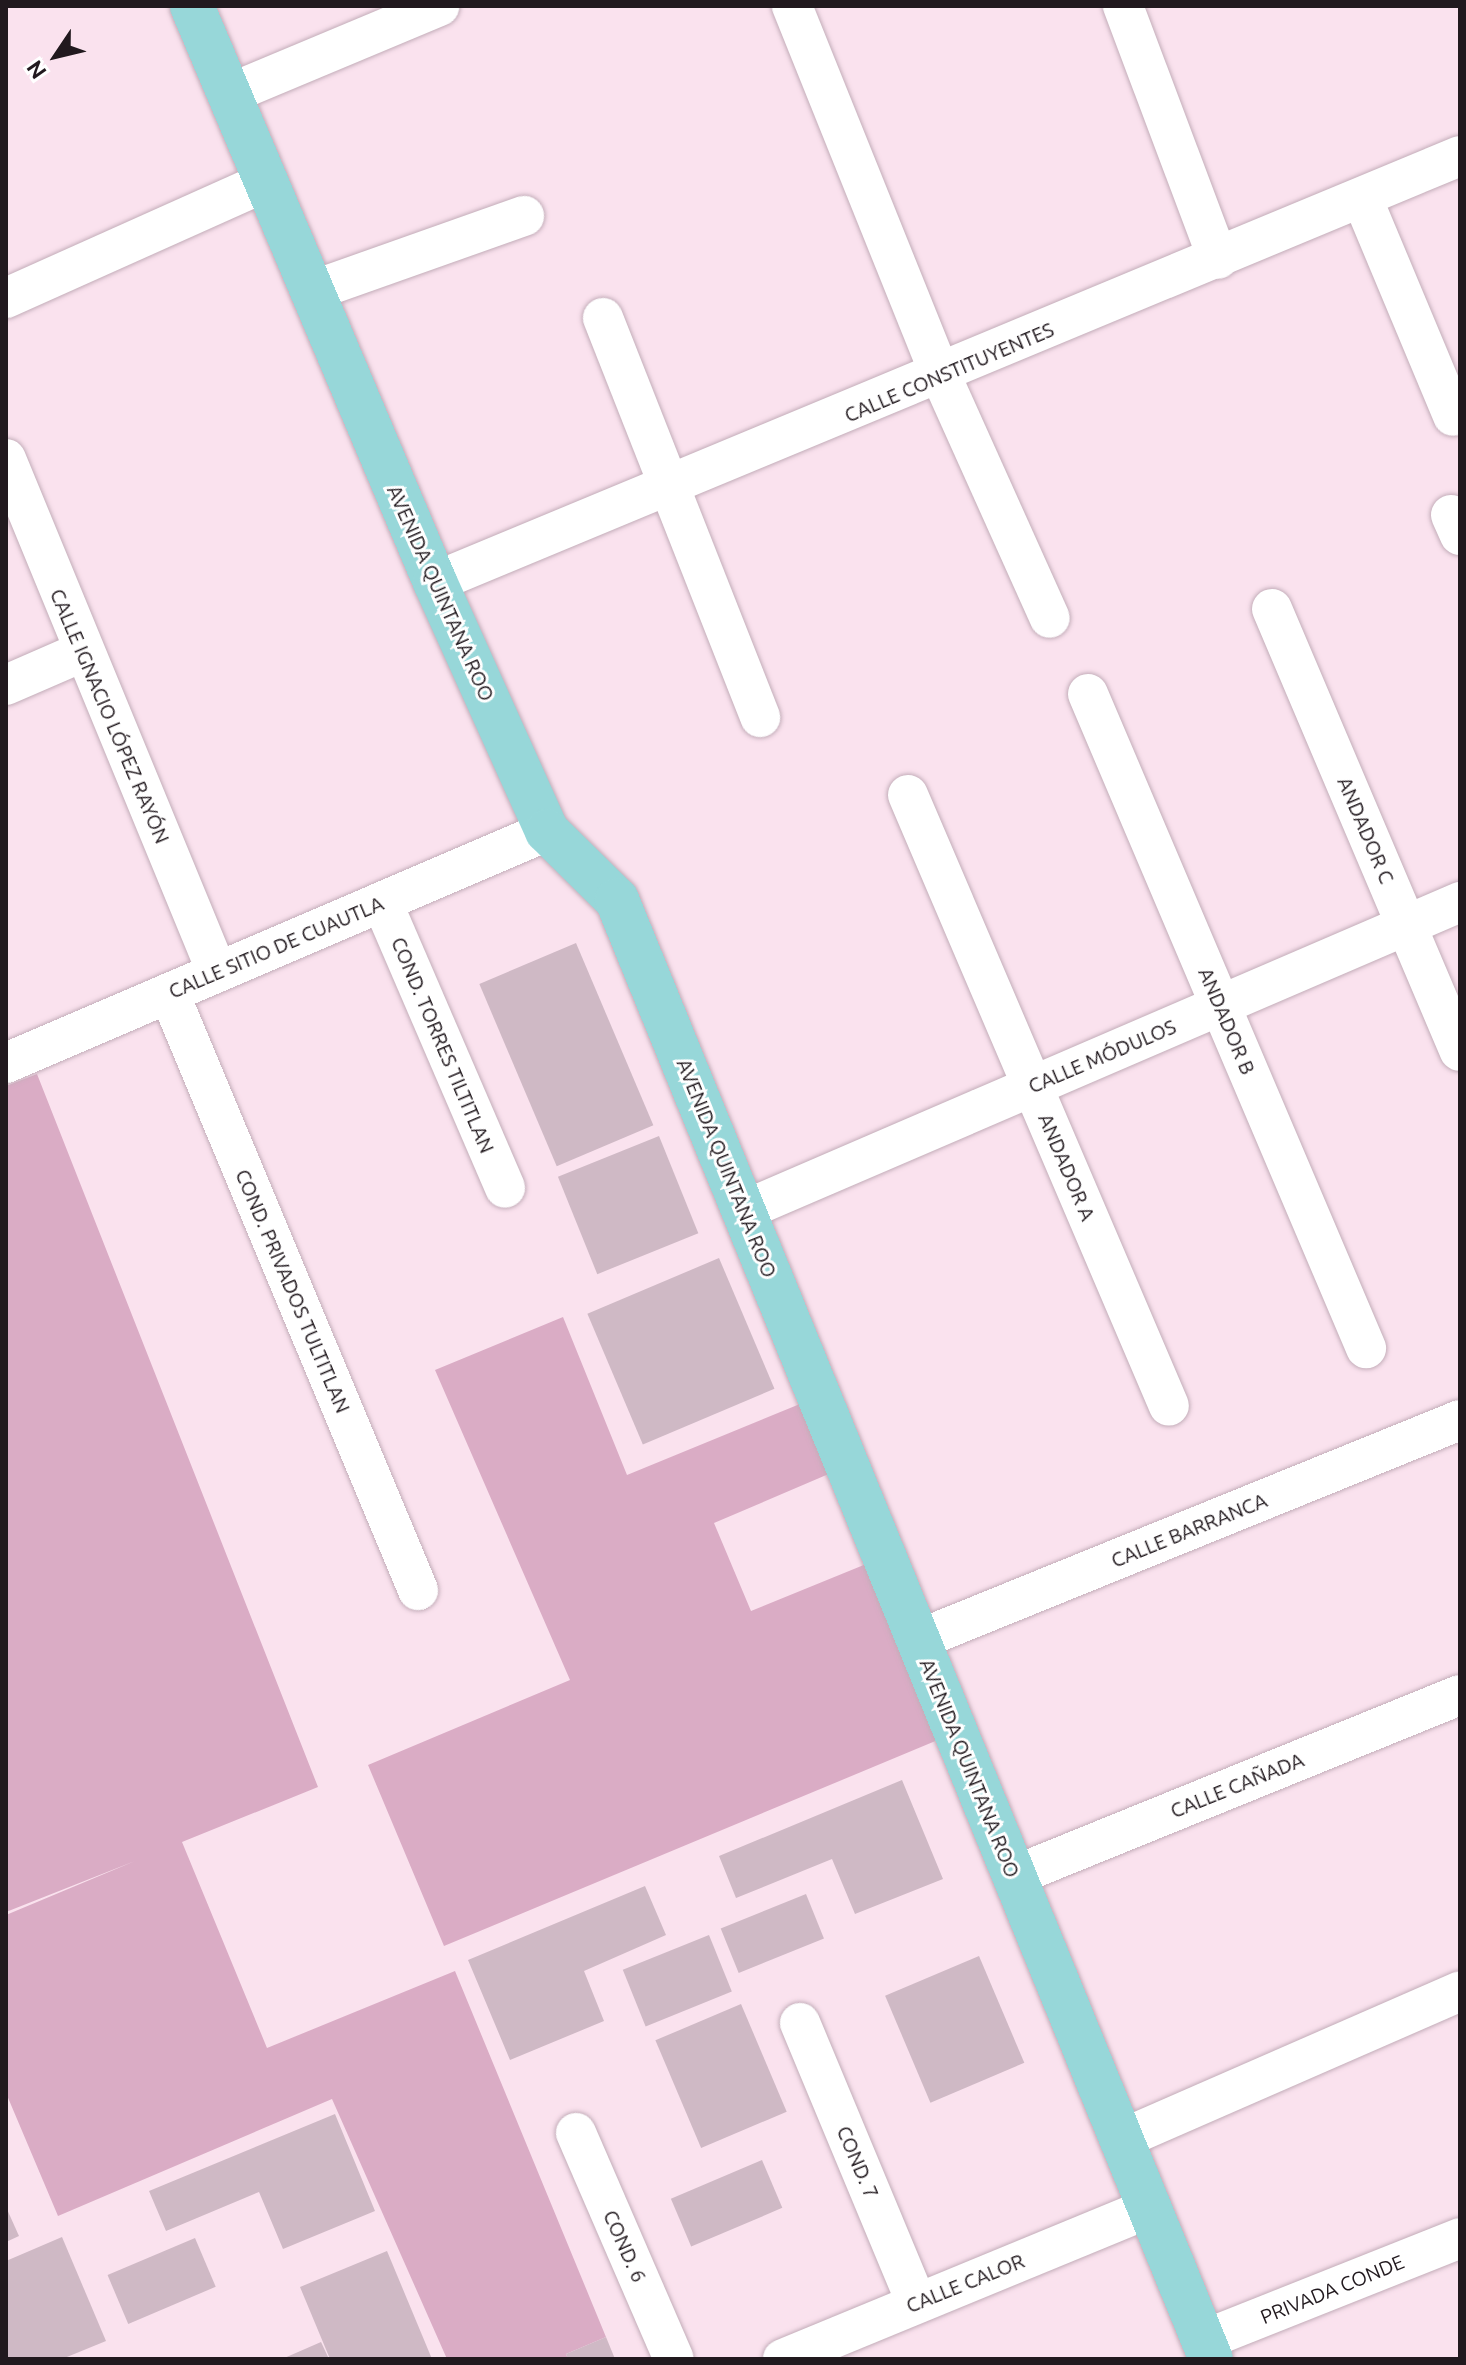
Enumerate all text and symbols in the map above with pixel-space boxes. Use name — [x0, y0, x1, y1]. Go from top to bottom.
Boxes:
north arrow — [16, 16, 96, 96]
text: N — [21, 56, 51, 84]
street label: CALLE CONSTITUYENTES — [841, 317, 1057, 427]
street label: AVENIDA QUINTANA ROO — [383, 481, 499, 705]
street label: CALLE IGNACIO LÓPEZ RAYÓN — [45, 585, 175, 847]
street label: ANDADOR C — [1333, 773, 1399, 887]
street label: CALLE SITIO DE CUAUTLA — [165, 891, 387, 1003]
street label: COND. TORRES TILTITLAN — [387, 933, 499, 1157]
street label: ANDADOR B — [1194, 964, 1260, 1078]
street label: CALLE MÓDULOS — [1025, 1014, 1179, 1098]
street label: AVENIDA QUINTANA ROO — [672, 1055, 782, 1281]
street label: ANDADOR A — [1034, 1110, 1100, 1224]
street label: COND. PRIVADOS TULTITLAN — [231, 1166, 355, 1416]
street label: CALLE BARRANCA — [1108, 1488, 1270, 1572]
street label: AVENIDA QUINTANA ROO — [915, 1655, 1025, 1881]
street label: CALLE CAÑADA — [1167, 1747, 1307, 1823]
street label: COND. 7 — [832, 2122, 884, 2202]
street label: COND. 6 — [599, 2206, 651, 2286]
street label: CALLE CALOR — [902, 2248, 1028, 2318]
street label: PRIVADA CONDE — [1257, 2249, 1407, 2329]

